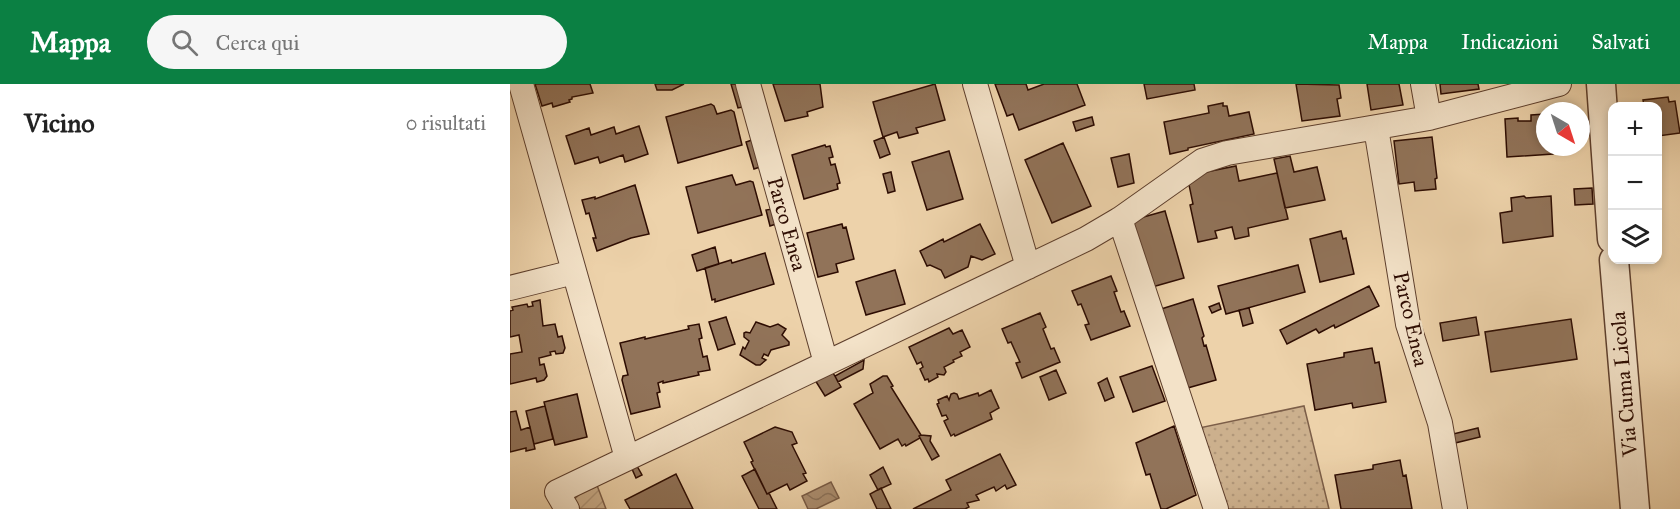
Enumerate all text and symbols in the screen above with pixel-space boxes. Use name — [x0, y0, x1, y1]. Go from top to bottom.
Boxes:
search box — [147, 15, 567, 69]
text: Mappa — [30, 25, 111, 60]
icon: search — [168, 26, 201, 59]
text: Cerca qui — [216, 29, 299, 56]
text: Mappa — [1368, 29, 1428, 55]
text: Indicazioni — [1461, 29, 1559, 55]
text: Salvati — [1592, 29, 1650, 55]
north arrow — [1536, 102, 1590, 156]
map controls — [1608, 102, 1662, 264]
button: + — [1608, 102, 1662, 156]
text: Vicino — [24, 107, 95, 139]
text: 0 risultati — [406, 111, 486, 135]
button: − — [1608, 156, 1662, 210]
street label: Parco Enea — [761, 174, 813, 274]
button: layers — [1608, 210, 1662, 264]
street label: Parco Enea — [1387, 269, 1435, 369]
street label: Via Cuma Licola — [1605, 310, 1643, 459]

